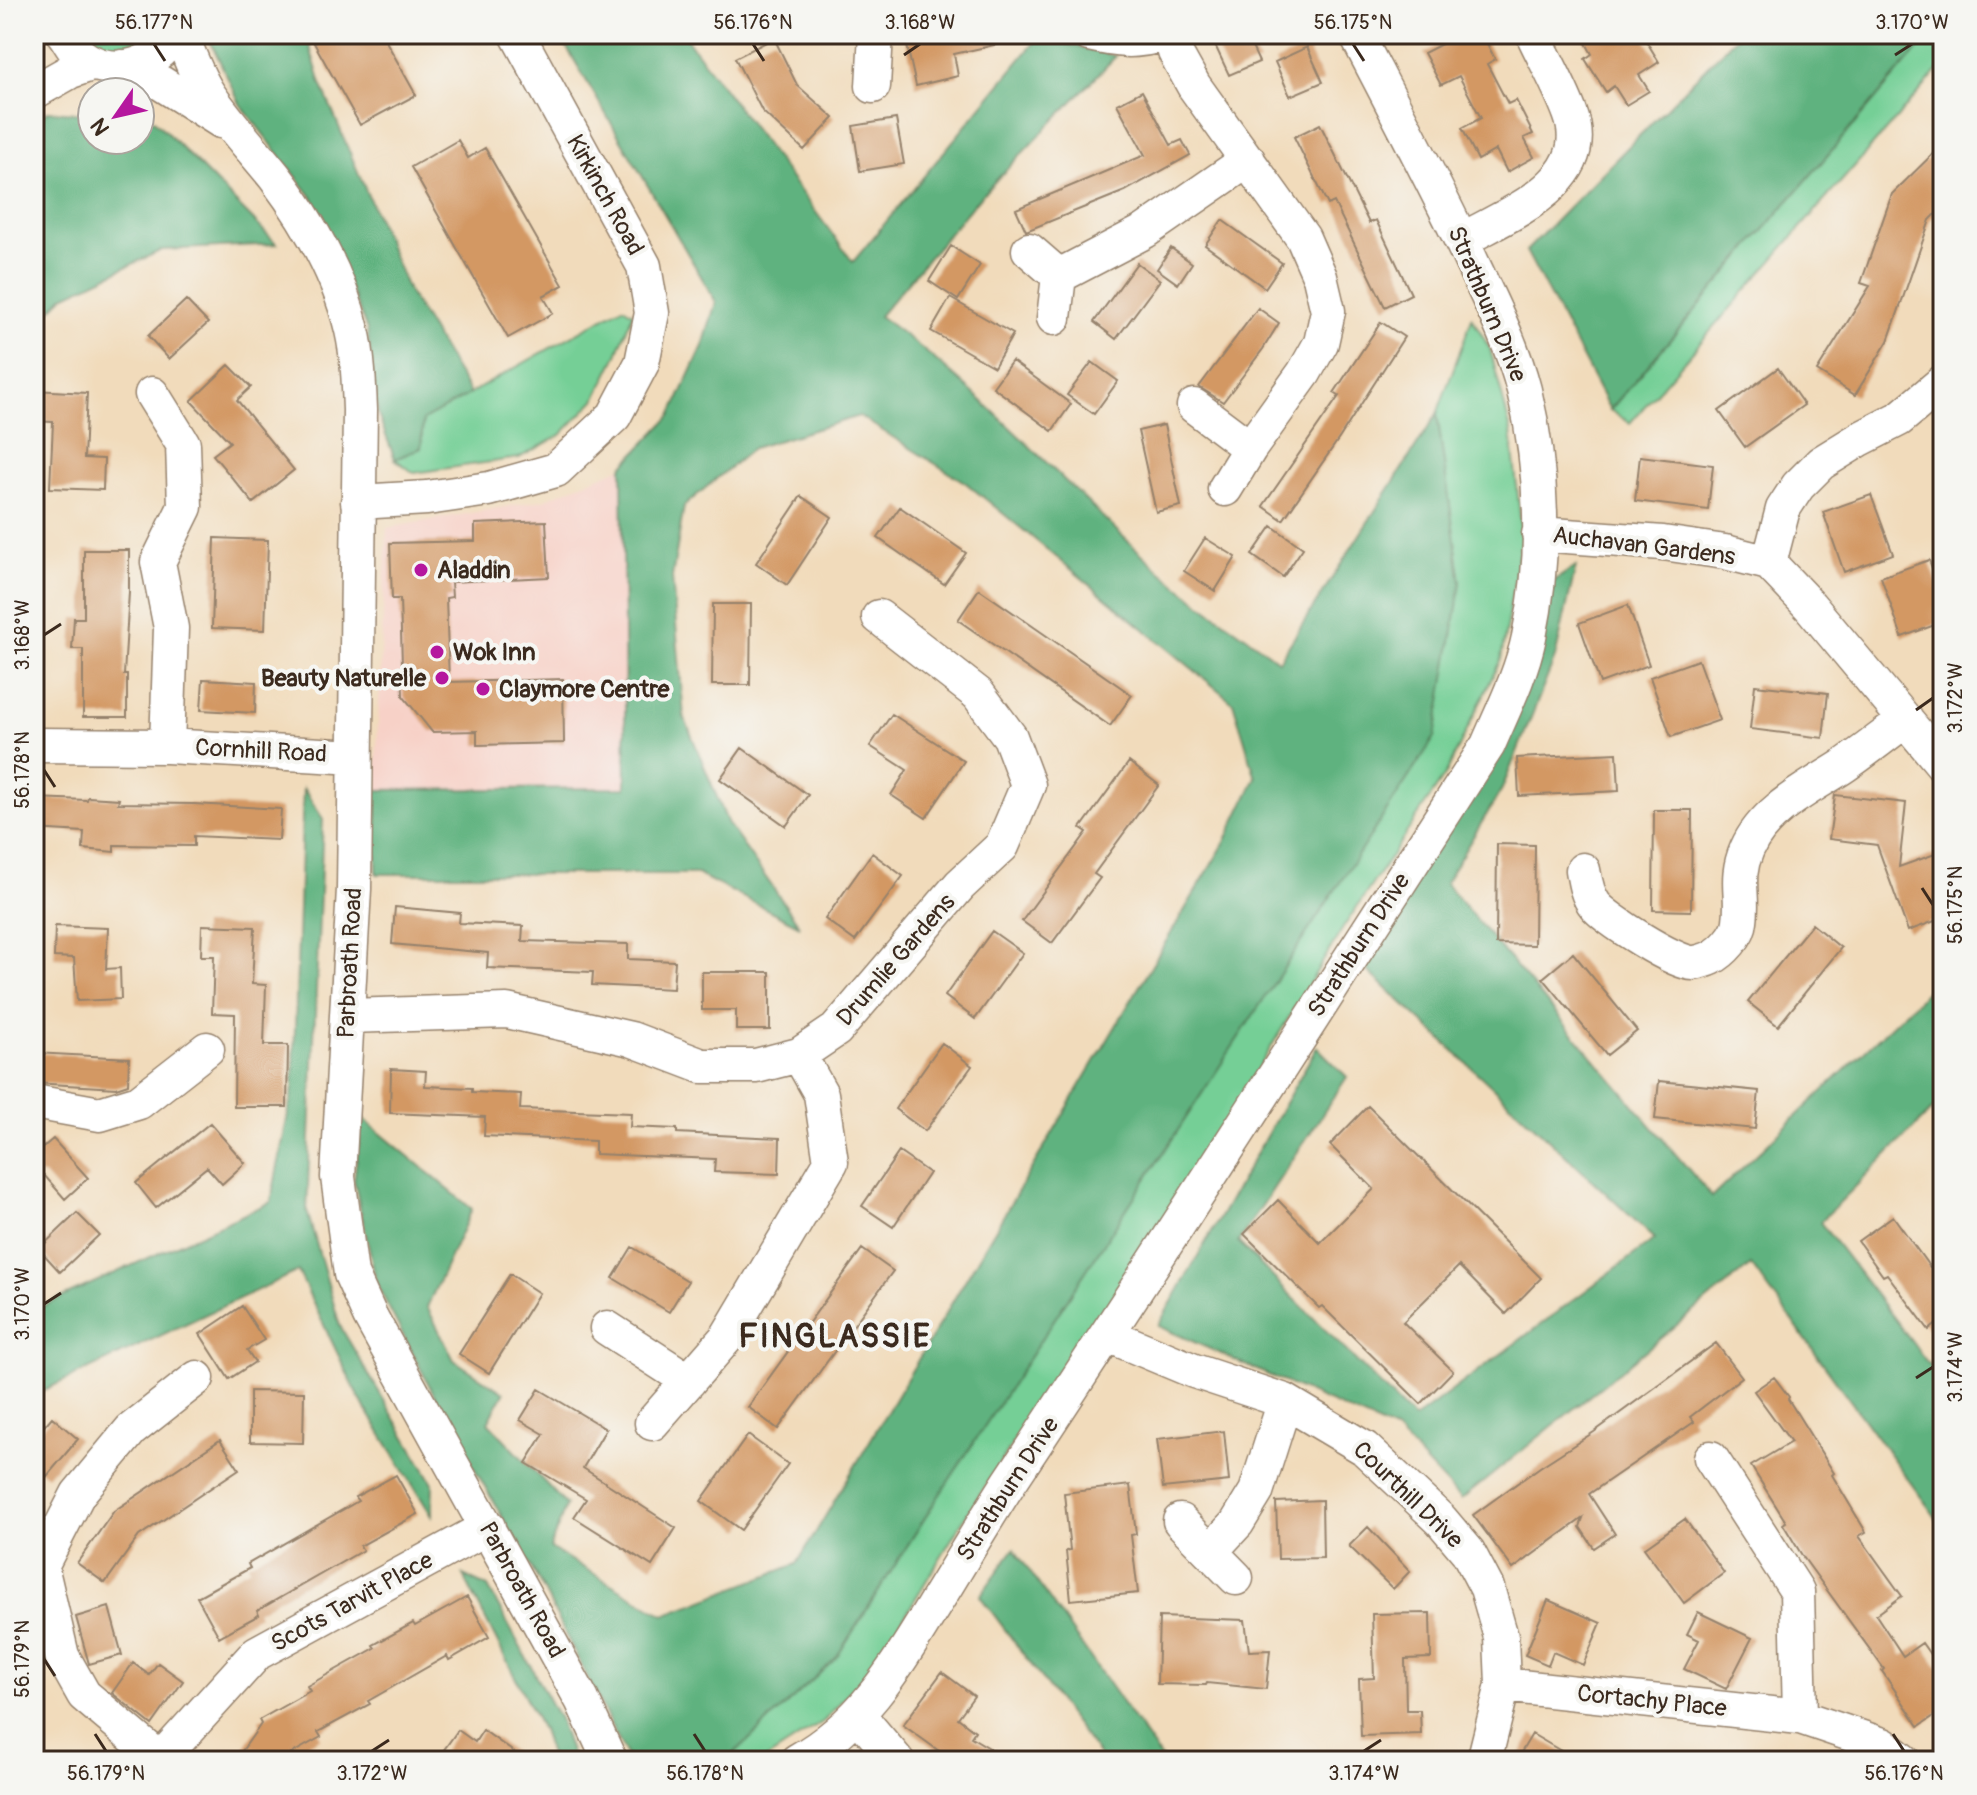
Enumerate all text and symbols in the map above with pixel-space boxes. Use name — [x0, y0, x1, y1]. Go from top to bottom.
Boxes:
text: 56.177°N — [115, 10, 193, 35]
text: 56.176°N — [713, 10, 793, 35]
text: 3.168°W — [885, 10, 955, 35]
text: 56.175°N — [1314, 10, 1392, 35]
text: 3.170°W — [1875, 10, 1949, 35]
north arrow — [76, 76, 156, 156]
text: N — [84, 113, 116, 141]
street label: Kirkinch Road — [560, 130, 650, 260]
street label: Strathburn Drive — [1441, 222, 1533, 386]
street label: Auchavan Gardens — [1551, 520, 1737, 572]
place label: Aladdin — [437, 556, 511, 585]
marker: Aladdin — [412, 561, 430, 579]
text: 3.168°W — [10, 600, 35, 670]
place label: Wok Inn — [453, 638, 536, 667]
marker: Wok Inn — [428, 643, 446, 661]
text: 3.172°W — [1943, 663, 1968, 733]
place label: Beauty Naturelle — [261, 664, 427, 693]
marker: Beauty Naturelle — [433, 669, 451, 687]
place label: Claymore Centre — [499, 675, 671, 704]
marker: Claymore Centre — [474, 680, 492, 698]
text: 56.178°N — [10, 731, 35, 809]
street label: Cornhill Road — [194, 733, 328, 769]
text: 56.175°N — [1943, 866, 1968, 944]
street label: Strathburn Drive — [1302, 867, 1416, 1023]
street label: Parbroath Road — [332, 887, 368, 1039]
street label: Drumlie Gardens — [831, 888, 961, 1032]
text: 3.170°W — [10, 1267, 35, 1341]
district label: FINGLASSIE — [739, 1317, 931, 1357]
text: 3.174°W — [1943, 1331, 1968, 1403]
street label: Strathburn Drive — [951, 1411, 1065, 1567]
street label: Courthill Drive — [1347, 1435, 1469, 1555]
street label: Parbroath Road — [473, 1517, 571, 1663]
street label: Scots Tarvit Place — [266, 1546, 438, 1658]
text: 56.179°N — [10, 1620, 35, 1698]
street label: Cortachy Place — [1576, 1679, 1728, 1723]
text: 56.179°N — [67, 1761, 145, 1786]
text: 3.172°W — [337, 1761, 407, 1786]
text: 56.178°N — [666, 1761, 744, 1786]
text: 3.174°W — [1328, 1761, 1400, 1786]
text: 56.176°N — [1864, 1761, 1944, 1786]

